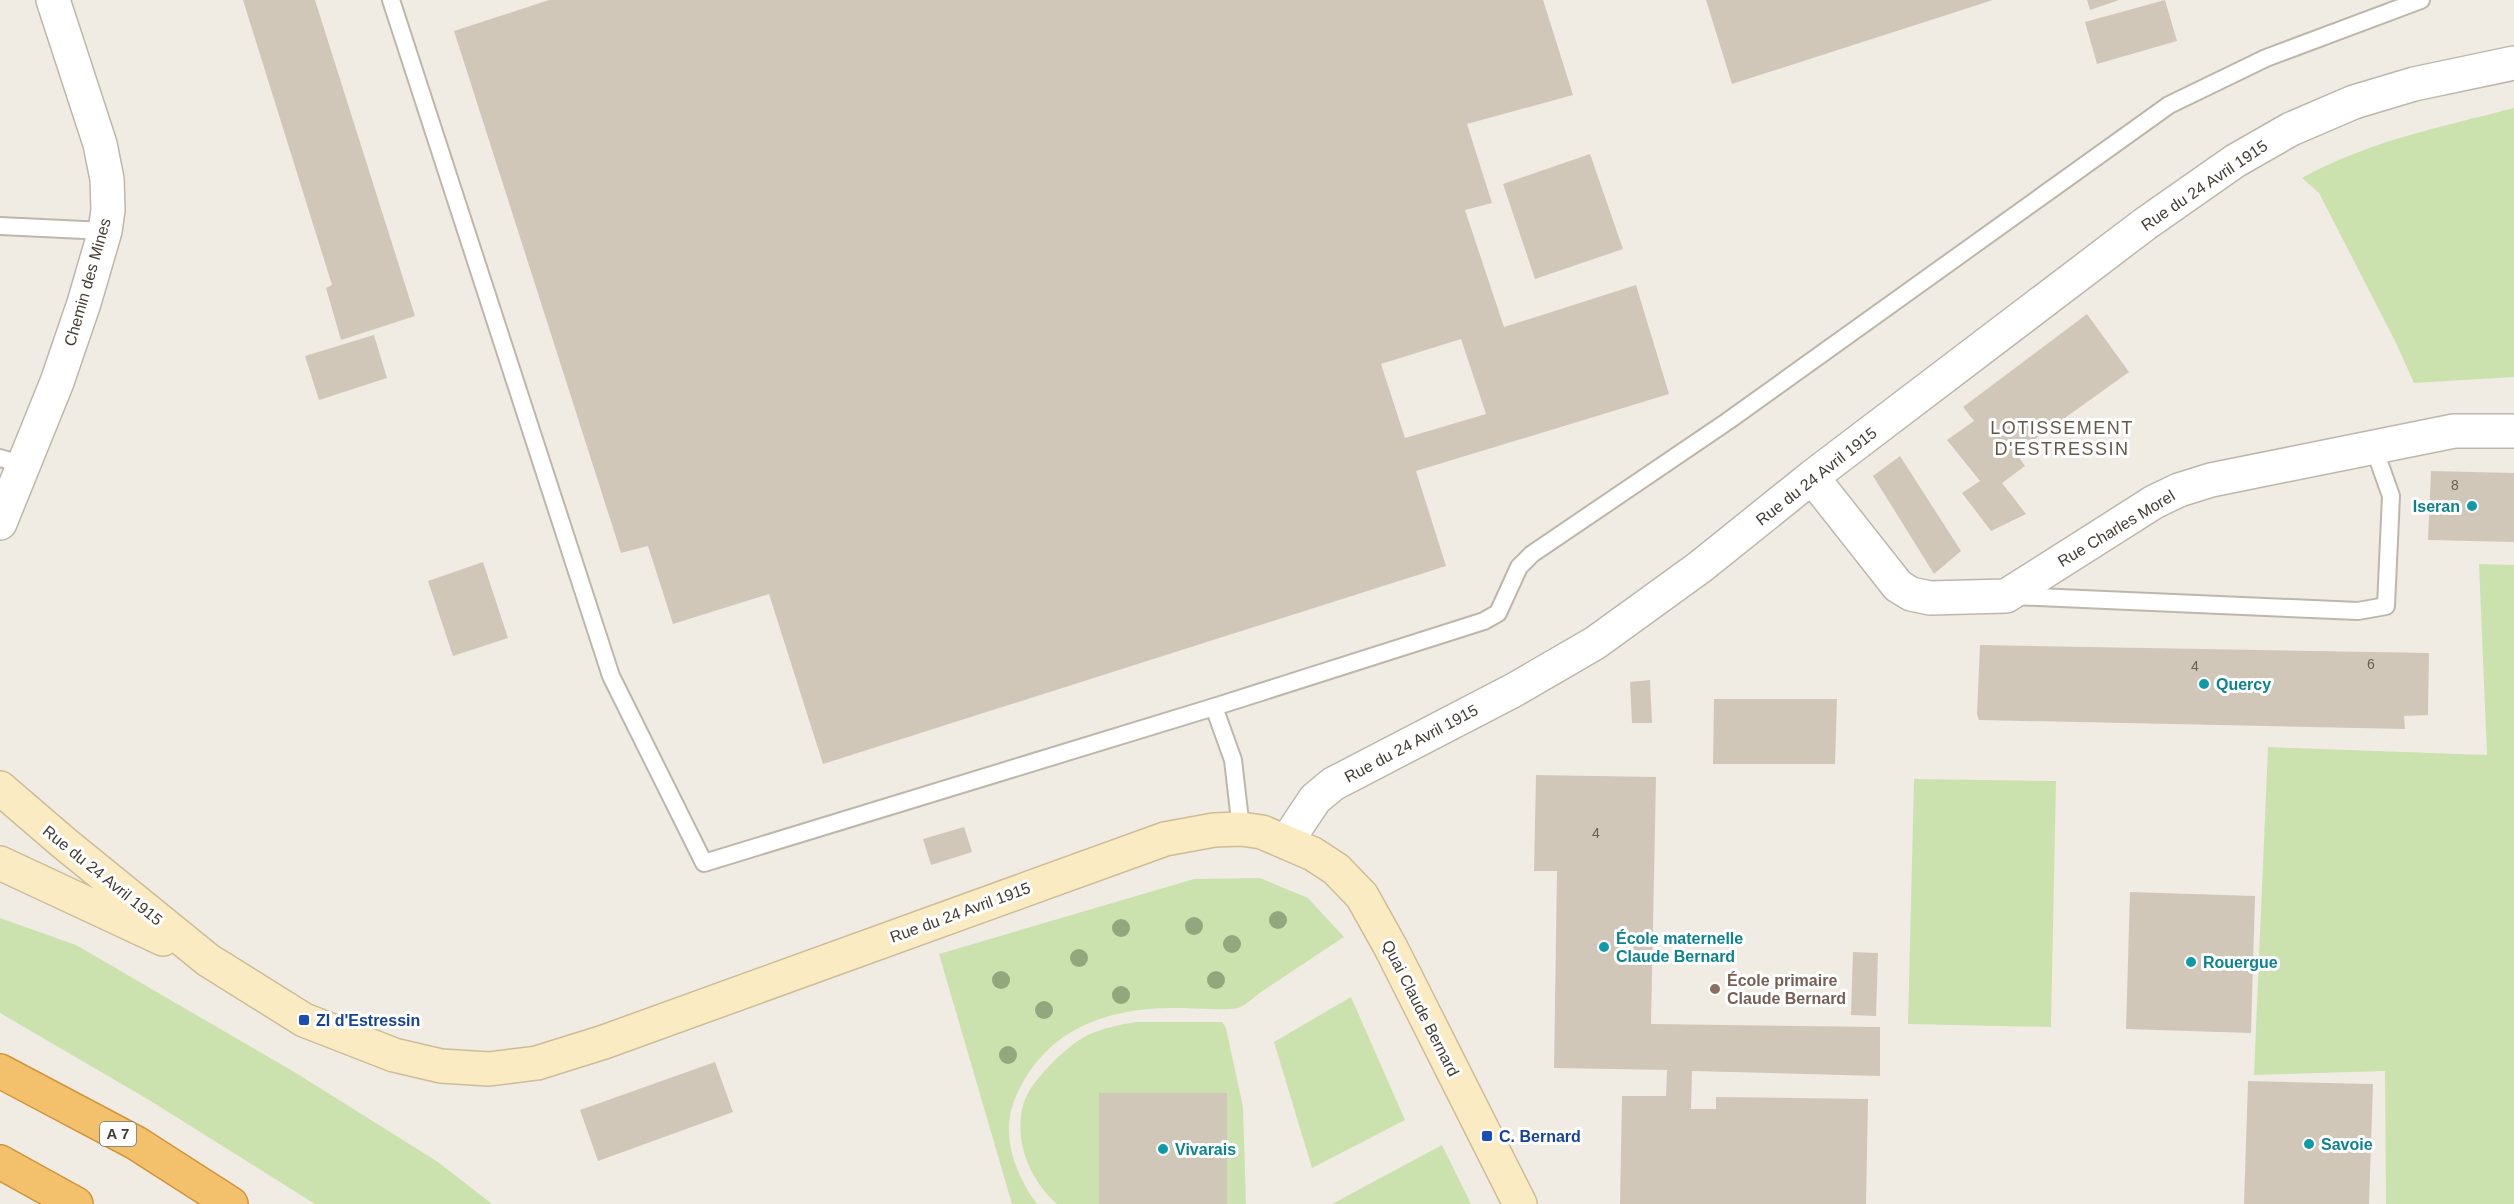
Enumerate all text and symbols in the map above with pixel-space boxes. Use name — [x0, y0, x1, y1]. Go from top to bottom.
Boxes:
street label: Rue du 24 Avril 1915 — [2138, 137, 2271, 234]
street label: Chemin des Mines — [61, 216, 114, 348]
district label: LOTISSEMENT D'ESTRESSIN — [1990, 418, 2134, 459]
street label: Rue du 24 Avril 1915 — [1753, 424, 1880, 529]
house number: 8 — [2451, 477, 2459, 493]
street label: Rue Charles Morel — [2055, 487, 2178, 570]
place label: Iseran — [2413, 498, 2460, 515]
marker: Iseran — [2465, 499, 2479, 513]
house number: 6 — [2367, 656, 2375, 672]
house number: 4 — [2191, 658, 2199, 674]
place label: Quercy — [2216, 676, 2271, 693]
marker: Quercy — [2197, 677, 2211, 691]
street label: Rue du 24 Avril 1915 — [1342, 701, 1481, 786]
street label: Rue du 24 Avril 1915 — [40, 822, 166, 929]
house number: 4 — [1592, 825, 1600, 841]
street label: Rue du 24 Avril 1915 — [888, 879, 1033, 946]
place label: École maternelle Claude Bernard — [1616, 929, 1743, 965]
street label: Quai Claude Bernard — [1379, 937, 1462, 1079]
marker: École maternelle Claude Bernard — [1597, 940, 1611, 954]
place label: Rouergue — [2203, 954, 2278, 971]
marker: Rouergue — [2184, 955, 2198, 969]
place label: École primaire Claude Bernard — [1727, 971, 1846, 1007]
marker: École primaire Claude Bernard — [1708, 982, 1722, 996]
place label: ZI d'Estressin — [316, 1012, 420, 1029]
marker: ZI d'Estressin — [297, 1013, 311, 1027]
road number: A 7 — [100, 1122, 136, 1146]
place label: C. Bernard — [1499, 1128, 1581, 1145]
marker: C. Bernard — [1480, 1129, 1494, 1143]
place label: Savoie — [2321, 1136, 2373, 1153]
marker: Savoie — [2302, 1137, 2316, 1151]
place label: Vivarais — [1175, 1141, 1236, 1158]
marker: Vivarais — [1156, 1142, 1170, 1156]

